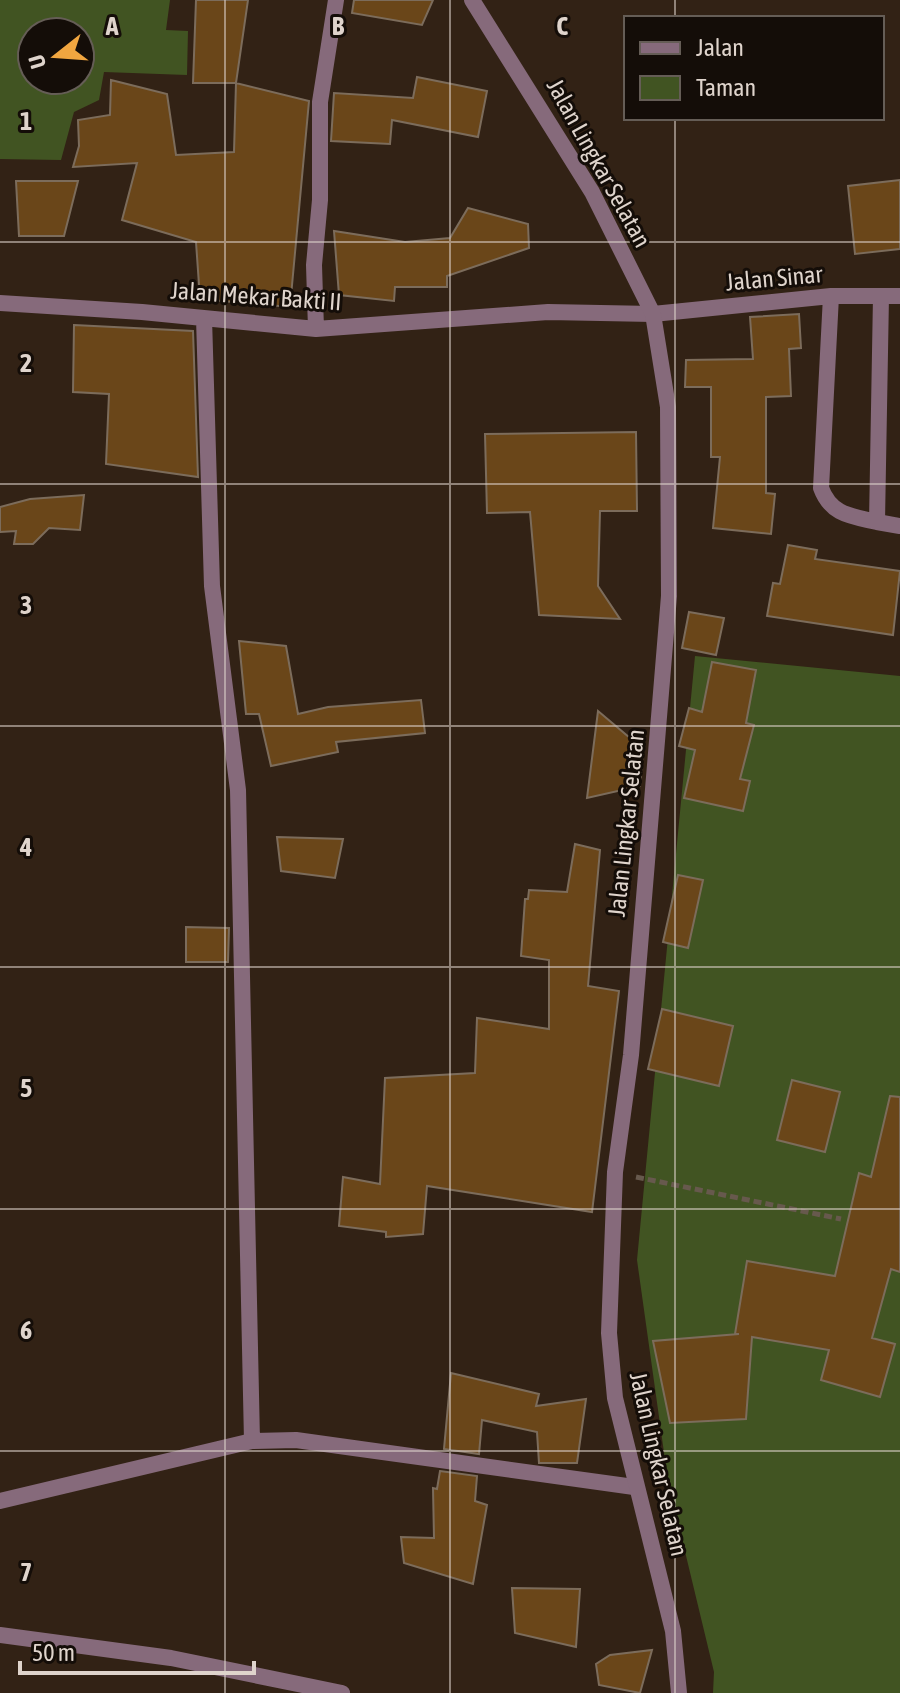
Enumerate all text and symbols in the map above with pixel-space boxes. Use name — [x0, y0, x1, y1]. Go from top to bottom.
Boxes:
text: A — [105, 11, 119, 41]
text: B — [332, 11, 345, 41]
text: C — [556, 11, 568, 41]
north arrow — [16, 16, 96, 96]
legend — [624, 16, 884, 120]
text: Jalan — [696, 34, 744, 61]
text: U — [23, 52, 51, 72]
street label: Jalan Lingkar Selatan — [542, 74, 656, 252]
text: Taman — [696, 74, 756, 101]
text: 1 — [20, 106, 32, 136]
street label: Jalan Sinar — [725, 260, 824, 296]
street label: Jalan Mekar Bakti II — [170, 277, 342, 315]
text: 2 — [20, 348, 32, 378]
text: 3 — [20, 590, 32, 620]
street label: Jalan Lingkar Selatan — [603, 728, 649, 918]
text: 4 — [19, 832, 32, 862]
text: 5 — [20, 1073, 32, 1103]
text: 6 — [20, 1315, 32, 1345]
street label: Jalan Lingkar Selatan — [625, 1369, 693, 1559]
text: 7 — [20, 1557, 32, 1587]
scale bar — [20, 1625, 254, 1675]
text: 50 m — [32, 1639, 75, 1666]

